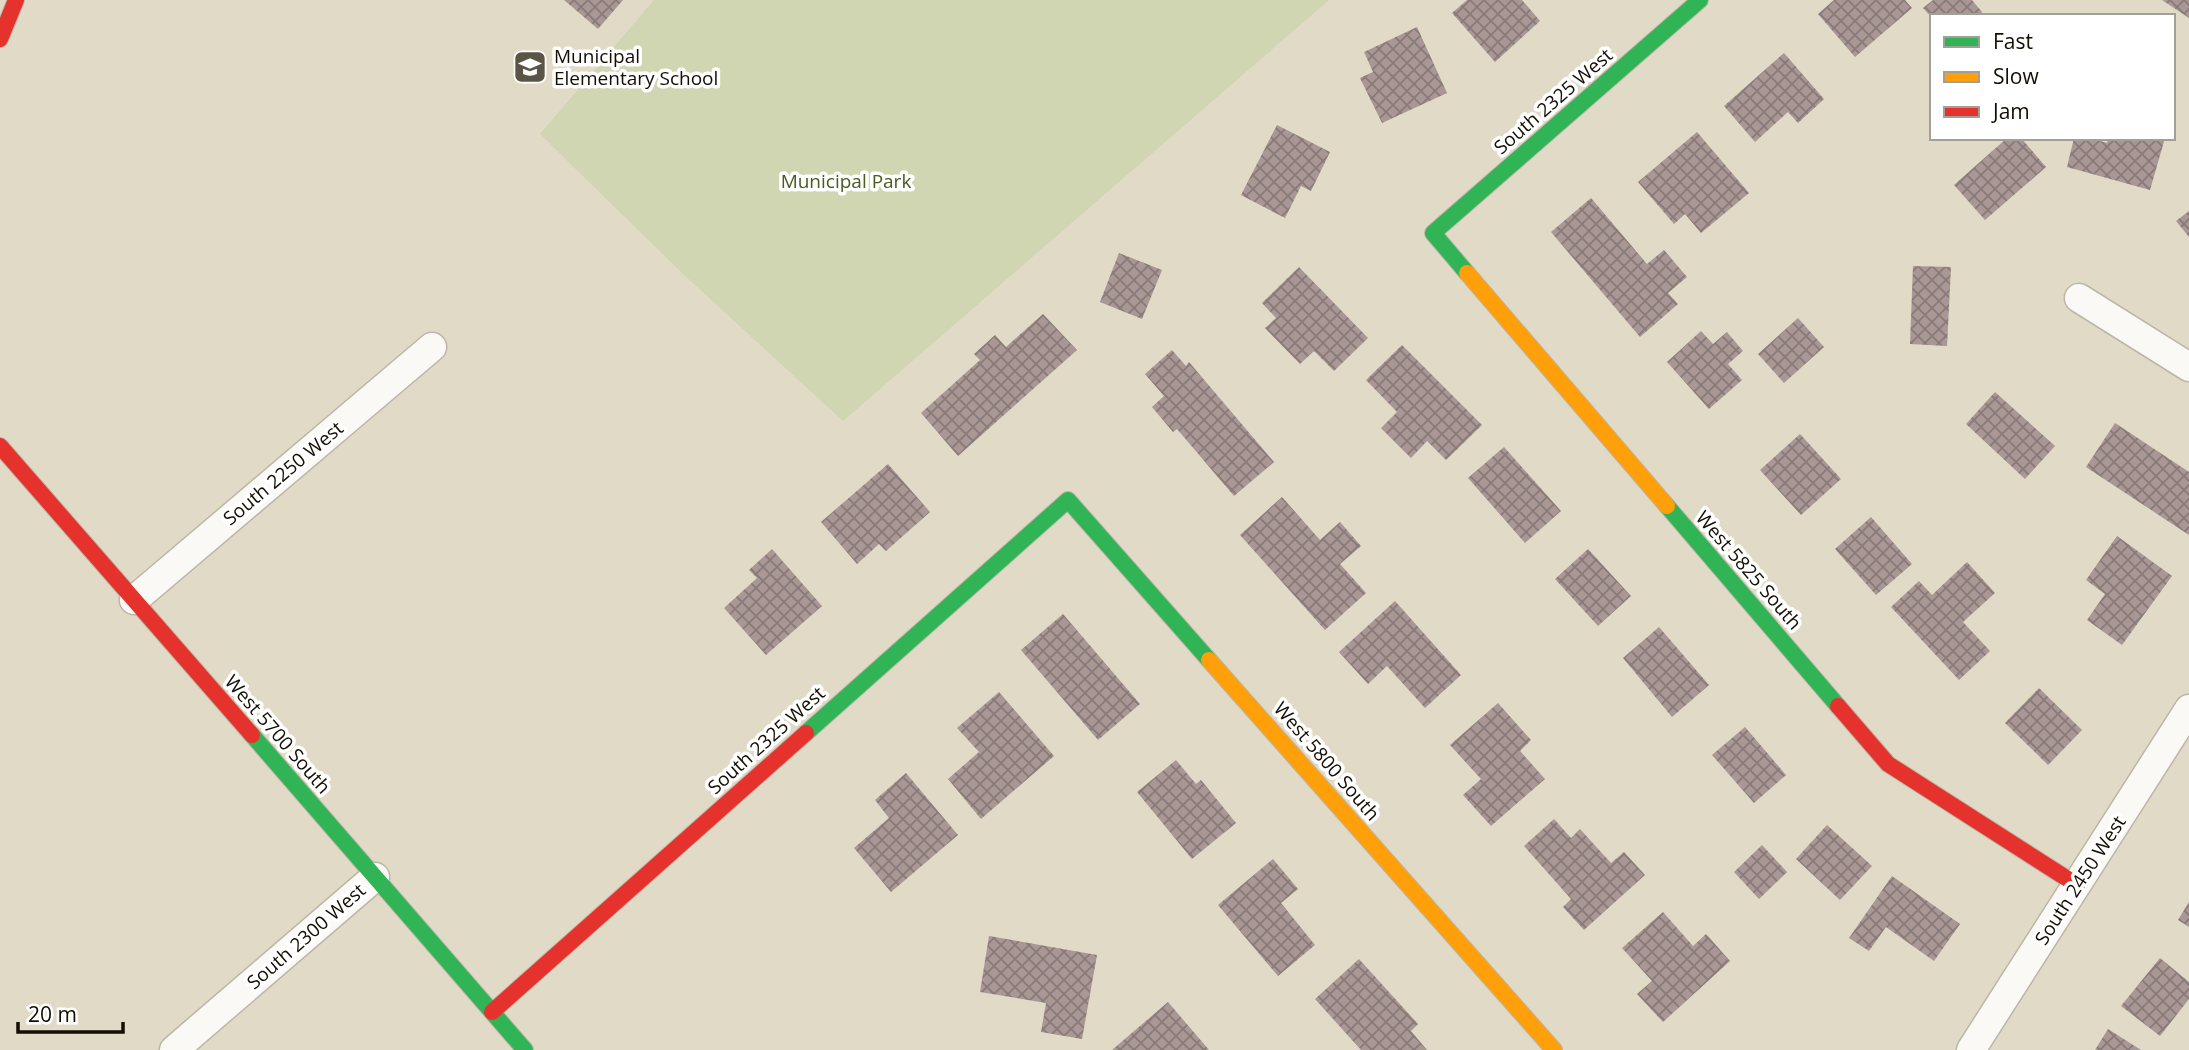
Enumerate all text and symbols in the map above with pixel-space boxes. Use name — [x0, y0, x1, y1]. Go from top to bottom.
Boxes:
legend — [1930, 14, 2175, 140]
text: Fast — [1993, 27, 2033, 55]
street label: South 2325 West — [1488, 42, 1618, 160]
place label: Municipal Elementary School — [554, 43, 718, 91]
school or university icon: Municipal Elementary School — [511, 48, 549, 86]
text: Slow — [1993, 62, 2039, 90]
text: Jam — [1991, 97, 2030, 125]
park label: Municipal Park — [781, 168, 911, 194]
street label: South 2250 West — [217, 415, 349, 531]
street label: West 5825 South — [1690, 505, 1808, 635]
street label: West 5700 South — [219, 669, 337, 799]
street label: South 2325 West — [702, 680, 830, 800]
street label: West 5800 South — [1268, 696, 1386, 826]
street label: South 2450 West — [2028, 810, 2132, 950]
street label: South 2300 West — [241, 877, 371, 995]
scale bar — [18, 990, 122, 1034]
text: 20 m — [28, 1000, 77, 1028]

